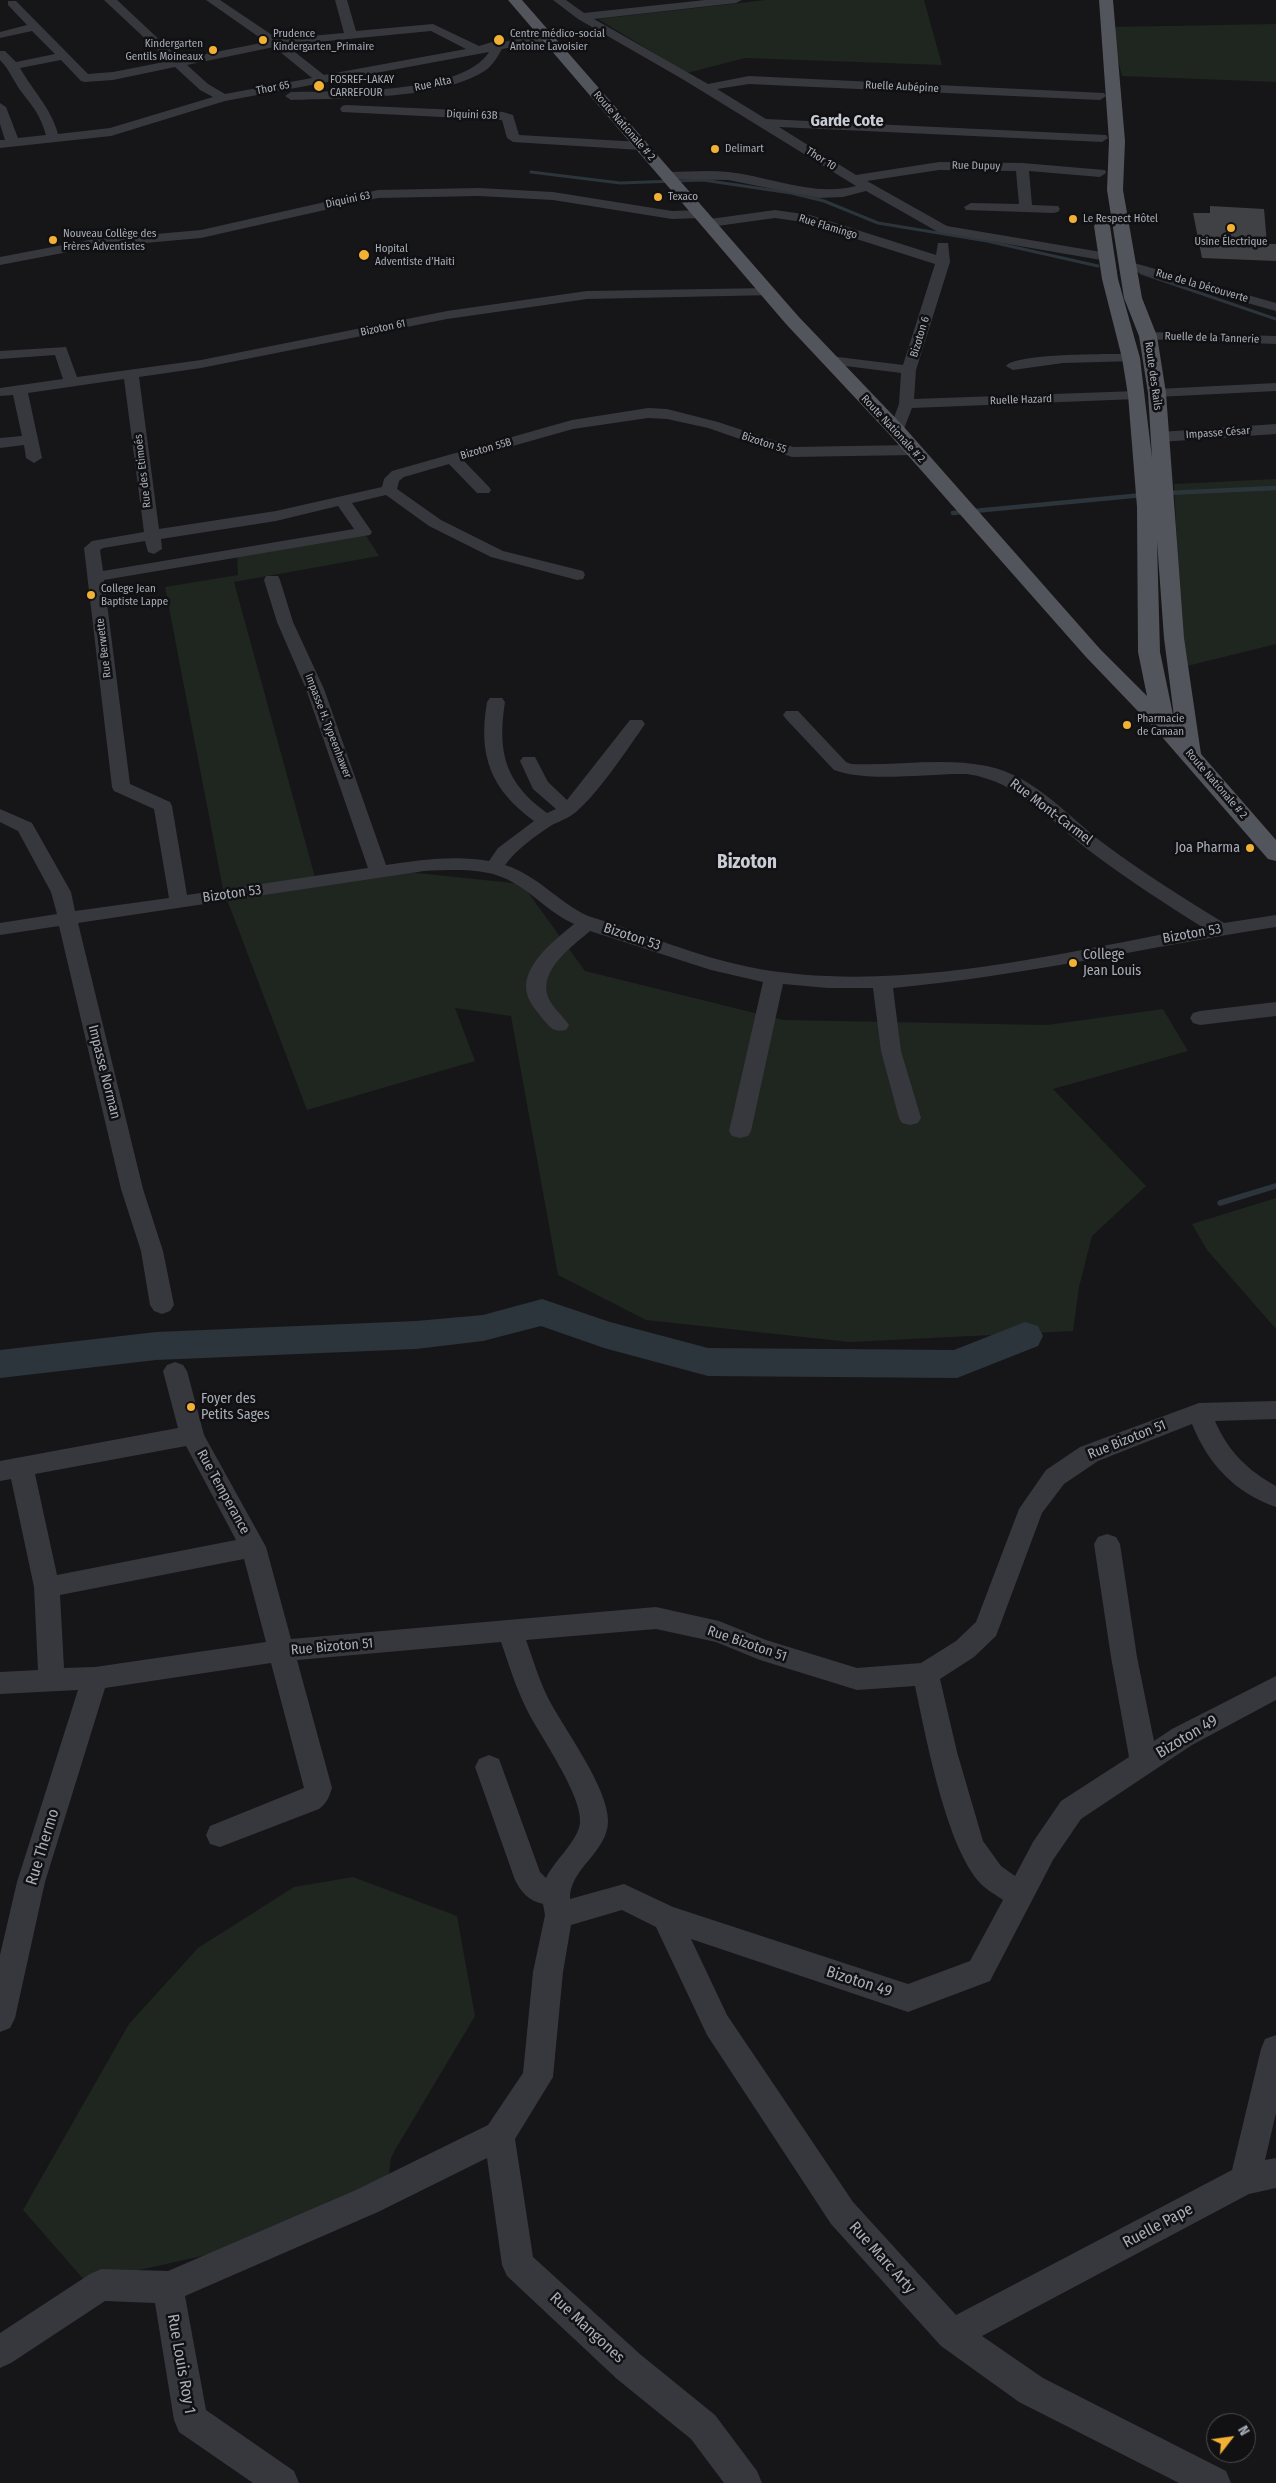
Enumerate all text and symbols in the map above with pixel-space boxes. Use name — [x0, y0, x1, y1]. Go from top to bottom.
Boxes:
place label: Prudence Kindergarten_Primaire — [273, 27, 374, 53]
place label: Centre médico-social Antoine Lavoisier — [510, 27, 605, 53]
marker: Centre médico-social Antoine Lavoisier — [492, 33, 506, 47]
marker: Prudence Kindergarten_Primaire — [257, 34, 269, 46]
place label: Kindergarten Gentils Moineaux — [125, 37, 203, 63]
marker: Kindergarten Gentils Moineaux — [207, 44, 219, 56]
place label: FOSREF-LAKAY CARREFOUR — [330, 73, 394, 99]
street label: Rue Alta — [413, 74, 453, 94]
street label: Thor 65 — [255, 78, 291, 98]
street label: Ruelle Aubépine — [865, 78, 939, 96]
marker: FOSREF-LAKAY CARREFOUR — [312, 79, 326, 93]
street label: Route Nationale # 2 — [590, 89, 658, 163]
street label: Diquini 63B — [446, 108, 498, 122]
district label: Garde Cote — [810, 112, 884, 132]
place label: Delimart — [725, 142, 764, 156]
marker: Delimart — [709, 143, 721, 155]
street label: Thor 10 — [803, 145, 839, 173]
street label: Rue Dupuy — [952, 159, 1000, 173]
street label: Diquini 63 — [325, 189, 371, 211]
place label: Texaco — [668, 190, 698, 204]
marker: Texaco — [652, 191, 664, 203]
street label: Rue Flamingo — [797, 212, 859, 242]
place label: Le Respect Hôtel — [1083, 212, 1158, 226]
marker: Le Respect Hôtel — [1067, 213, 1079, 225]
marker: Usine Électrique — [1225, 222, 1237, 234]
place label: Nouveau Collège des Frères Adventistes — [63, 227, 157, 253]
marker: Nouveau Collège des Frères Adventistes — [47, 234, 59, 246]
place label: Usine Électrique — [1194, 235, 1268, 249]
place label: Hopital Adventiste d’Haiti — [375, 242, 455, 268]
marker: Hopital Adventiste d’Haiti — [357, 248, 371, 262]
street label: Rue de la Découverte — [1154, 267, 1250, 305]
street label: Bizoton 6 — [908, 315, 932, 359]
street label: Bizoton 61 — [359, 317, 407, 339]
street label: Ruelle de la Tannerie — [1164, 330, 1260, 346]
street label: Route des Rails — [1142, 341, 1164, 411]
street label: Route Nationale # 2 — [858, 392, 928, 466]
street label: Ruelle Hazard — [990, 392, 1052, 408]
street label: Impasse César — [1185, 424, 1251, 442]
street label: Bizoton 55 — [740, 430, 788, 456]
street label: Rue des Etimoés — [132, 433, 154, 509]
street label: Bizoton 55B — [459, 435, 513, 463]
place label: College Jean Baptiste Lappe — [101, 582, 168, 608]
marker: College Jean Baptiste Lappe — [85, 589, 97, 601]
street label: Rue Berwette — [94, 617, 114, 679]
street label: Impasse H. Typeenhawer — [302, 672, 354, 780]
place label: Pharmacie de Canaan — [1137, 712, 1184, 738]
marker: Pharmacie de Canaan — [1121, 719, 1133, 731]
street label: Route Nationale # 2 — [1182, 747, 1250, 821]
street label: Rue Mont-Carmel — [1006, 775, 1096, 849]
place label: Joa Pharma — [1175, 840, 1240, 856]
marker: Joa Pharma — [1244, 842, 1256, 854]
district label: Bizoton — [717, 852, 777, 874]
street label: Bizoton 53 — [202, 882, 262, 906]
street label: Bizoton 53 — [601, 920, 663, 954]
street label: Bizoton 53 — [1161, 921, 1223, 947]
place label: College Jean Louis — [1083, 947, 1141, 980]
marker: College Jean Louis — [1067, 957, 1079, 969]
street label: Impasse Norman — [84, 1023, 124, 1121]
place label: Foyer des Petits Sages — [201, 1391, 270, 1424]
marker: Foyer des Petits Sages — [185, 1401, 197, 1413]
street label: Rue Bizoton 51 — [1085, 1417, 1169, 1463]
street label: Rue Temperance — [193, 1447, 253, 1537]
street label: Rue Bizoton 51 — [705, 1623, 789, 1665]
street label: Rue Bizoton 51 — [290, 1635, 374, 1659]
street label: Bizoton 49 — [1153, 1711, 1221, 1763]
street label: Rue Thermo — [22, 1807, 64, 1887]
street label: Bizoton 49 — [824, 1962, 894, 2002]
street label: Ruelle Pape — [1120, 2199, 1196, 2253]
street label: Rue Marc Arty — [845, 2218, 919, 2298]
street label: Rue Mangones — [546, 2288, 628, 2368]
street label: Rue Louis Roy 1 — [163, 2313, 199, 2415]
north arrow — [1206, 2413, 1256, 2463]
text: N — [1234, 2423, 1253, 2439]

